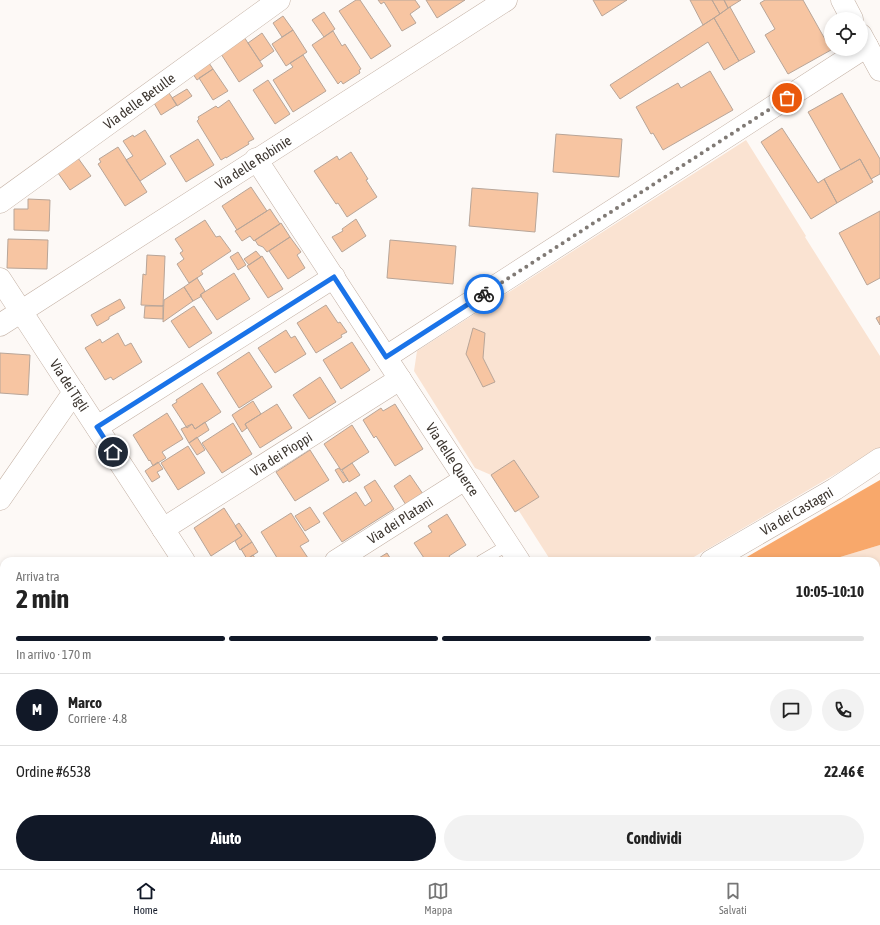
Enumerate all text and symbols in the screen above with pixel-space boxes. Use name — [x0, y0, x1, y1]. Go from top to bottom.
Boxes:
map controls — [824, 12, 868, 56]
button: locate — [824, 12, 868, 56]
street label: Via delle Betulle — [100, 70, 178, 132]
pin — [770, 81, 804, 115]
icon: bag — [776, 87, 798, 109]
street label: Via delle Robinie — [212, 132, 294, 193]
courier — [464, 274, 504, 314]
icon: bike — [473, 283, 495, 305]
street label: Via dei Tigli — [47, 356, 92, 414]
street label: Via delle Querce — [423, 420, 482, 499]
street label: Via dei Pioppi — [248, 429, 315, 480]
pin — [96, 435, 130, 469]
icon: home — [102, 441, 124, 463]
street label: Via dei Castagni — [758, 484, 836, 539]
street label: Via dei Platani — [364, 494, 436, 547]
text: Arriva tra — [16, 569, 59, 584]
text: 10:05–10:10 — [796, 583, 864, 600]
text: 2 min — [16, 584, 69, 614]
text: In arrivo · 170 m — [16, 647, 91, 662]
button: chat — [770, 689, 812, 731]
button: phone — [822, 689, 864, 731]
text: Marco — [68, 694, 102, 711]
text: M — [32, 701, 42, 718]
text: Corriere · 4.8 — [68, 711, 127, 726]
text: Ordine #6538 — [16, 763, 91, 780]
text: 22.46 € — [824, 763, 864, 780]
button: Aiuto — [16, 815, 436, 861]
button: Condividi — [444, 815, 864, 861]
tab: Home — [133, 880, 158, 916]
tab: Mappa — [424, 880, 452, 916]
tab: Salvati — [719, 880, 747, 916]

